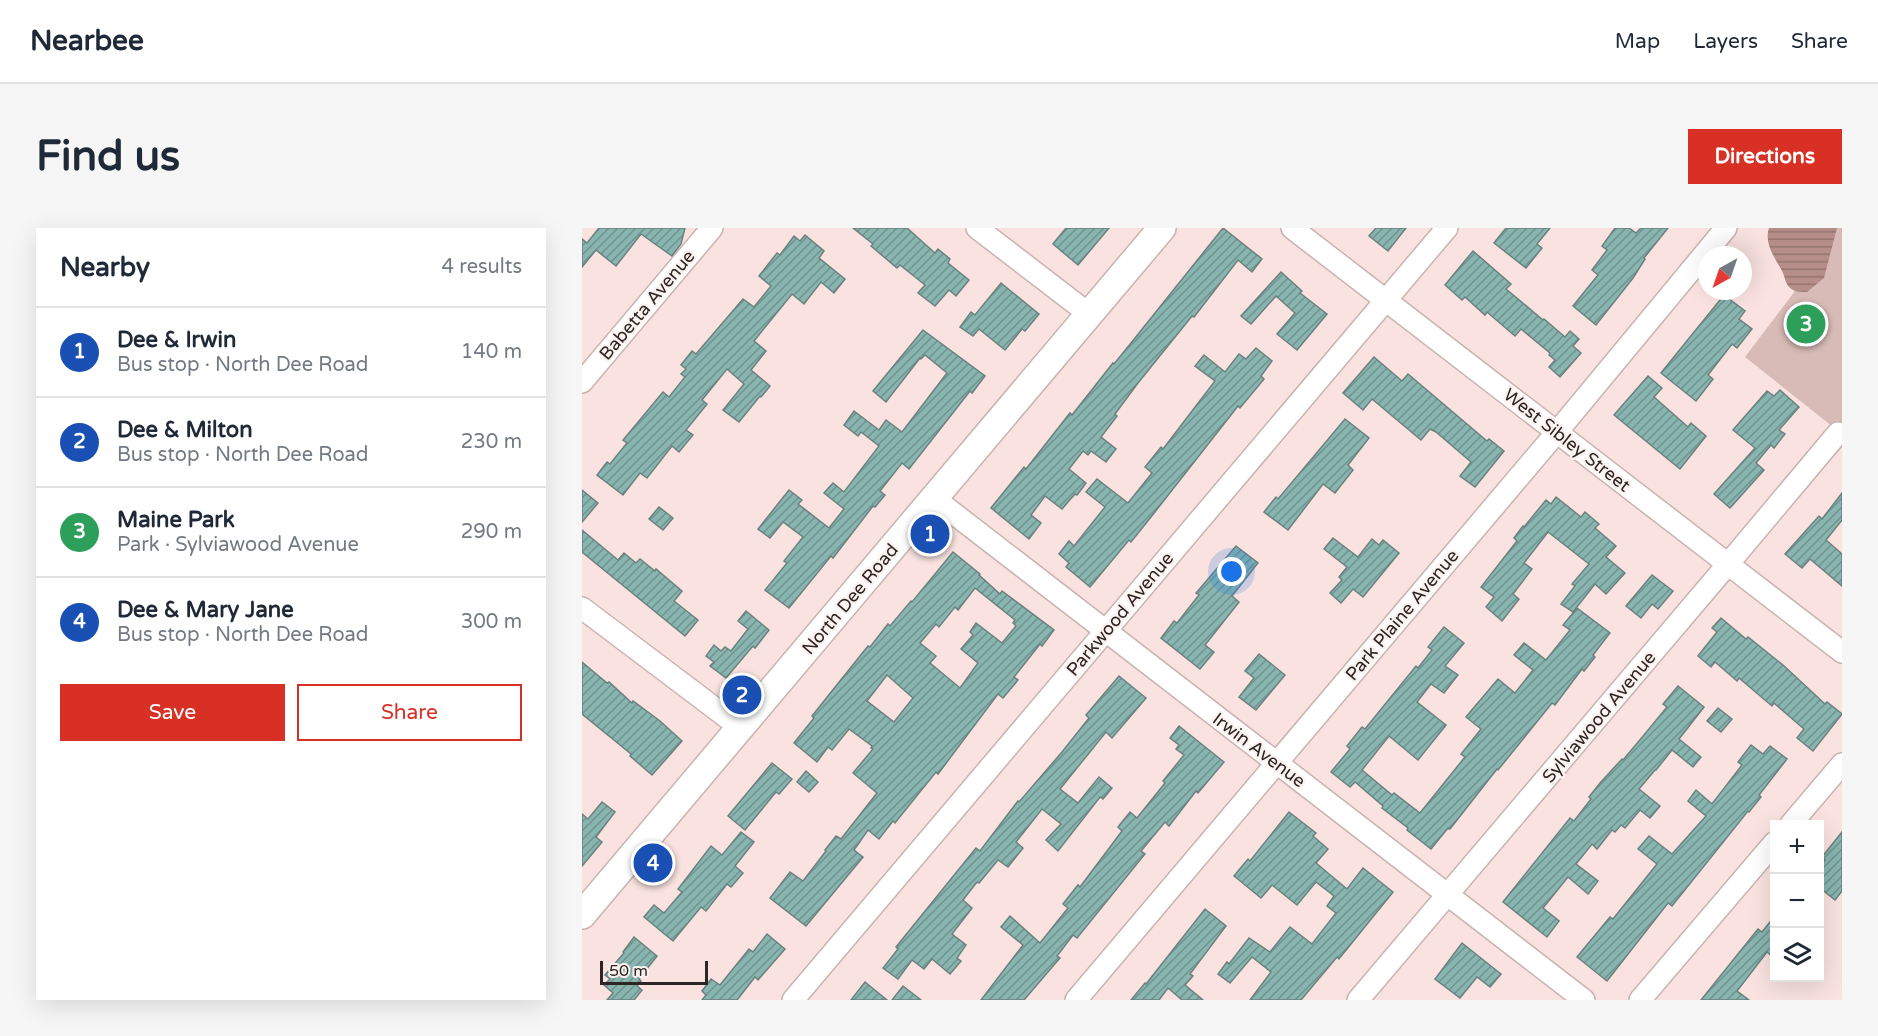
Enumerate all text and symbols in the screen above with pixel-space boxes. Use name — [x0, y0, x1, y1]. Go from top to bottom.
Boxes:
text: Nearbee — [30, 24, 144, 58]
text: Map — [1615, 29, 1660, 54]
text: Layers — [1693, 29, 1758, 54]
text: Share — [1791, 29, 1848, 54]
button: Directions — [1688, 129, 1842, 184]
text: Find us — [36, 131, 180, 182]
street label: Babetta Avenue — [595, 245, 699, 365]
north arrow — [1698, 246, 1752, 300]
text: Nearby — [60, 252, 150, 283]
text: 4 results — [442, 255, 522, 279]
pin: 3 — [1786, 302, 1826, 346]
text: Dee & Irwin — [117, 327, 236, 353]
text: 1 — [73, 340, 86, 364]
text: 140 m — [461, 340, 522, 364]
text: Bus stop · North Dee Road — [117, 353, 368, 377]
street label: West Sibley Street — [1499, 384, 1635, 496]
text: Dee & Milton — [117, 417, 253, 443]
text: 2 — [73, 430, 86, 454]
text: 230 m — [461, 430, 522, 454]
text: Bus stop · North Dee Road — [117, 443, 368, 467]
text: Maine Park — [117, 507, 235, 533]
pin: 1 — [910, 512, 950, 556]
text: 3 — [73, 520, 86, 544]
text: 290 m — [461, 520, 522, 544]
text: Park · Sylviawood Avenue — [117, 533, 359, 557]
street label: North Dee Road — [797, 539, 903, 659]
street label: Park Plaine Avenue — [1341, 545, 1463, 685]
street label: Parkwood Avenue — [1062, 548, 1178, 680]
your location — [1217, 557, 1246, 586]
text: Dee & Mary Jane — [117, 597, 294, 623]
text: 4 — [73, 610, 86, 634]
text: 300 m — [461, 610, 522, 634]
text: Bus stop · North Dee Road — [117, 623, 368, 647]
street label: Sylviawood Avenue — [1538, 647, 1660, 787]
pin: 2 — [722, 672, 762, 718]
button: Save — [60, 684, 285, 741]
button: Share — [297, 684, 522, 741]
street label: Irwin Avenue — [1208, 708, 1310, 792]
map controls — [1770, 820, 1824, 982]
button: + — [1770, 820, 1824, 874]
pin: 4 — [634, 840, 672, 886]
button: − — [1770, 874, 1824, 928]
button: layers — [1770, 928, 1824, 982]
scale bar — [600, 958, 708, 986]
text: 50 m — [609, 961, 648, 981]

